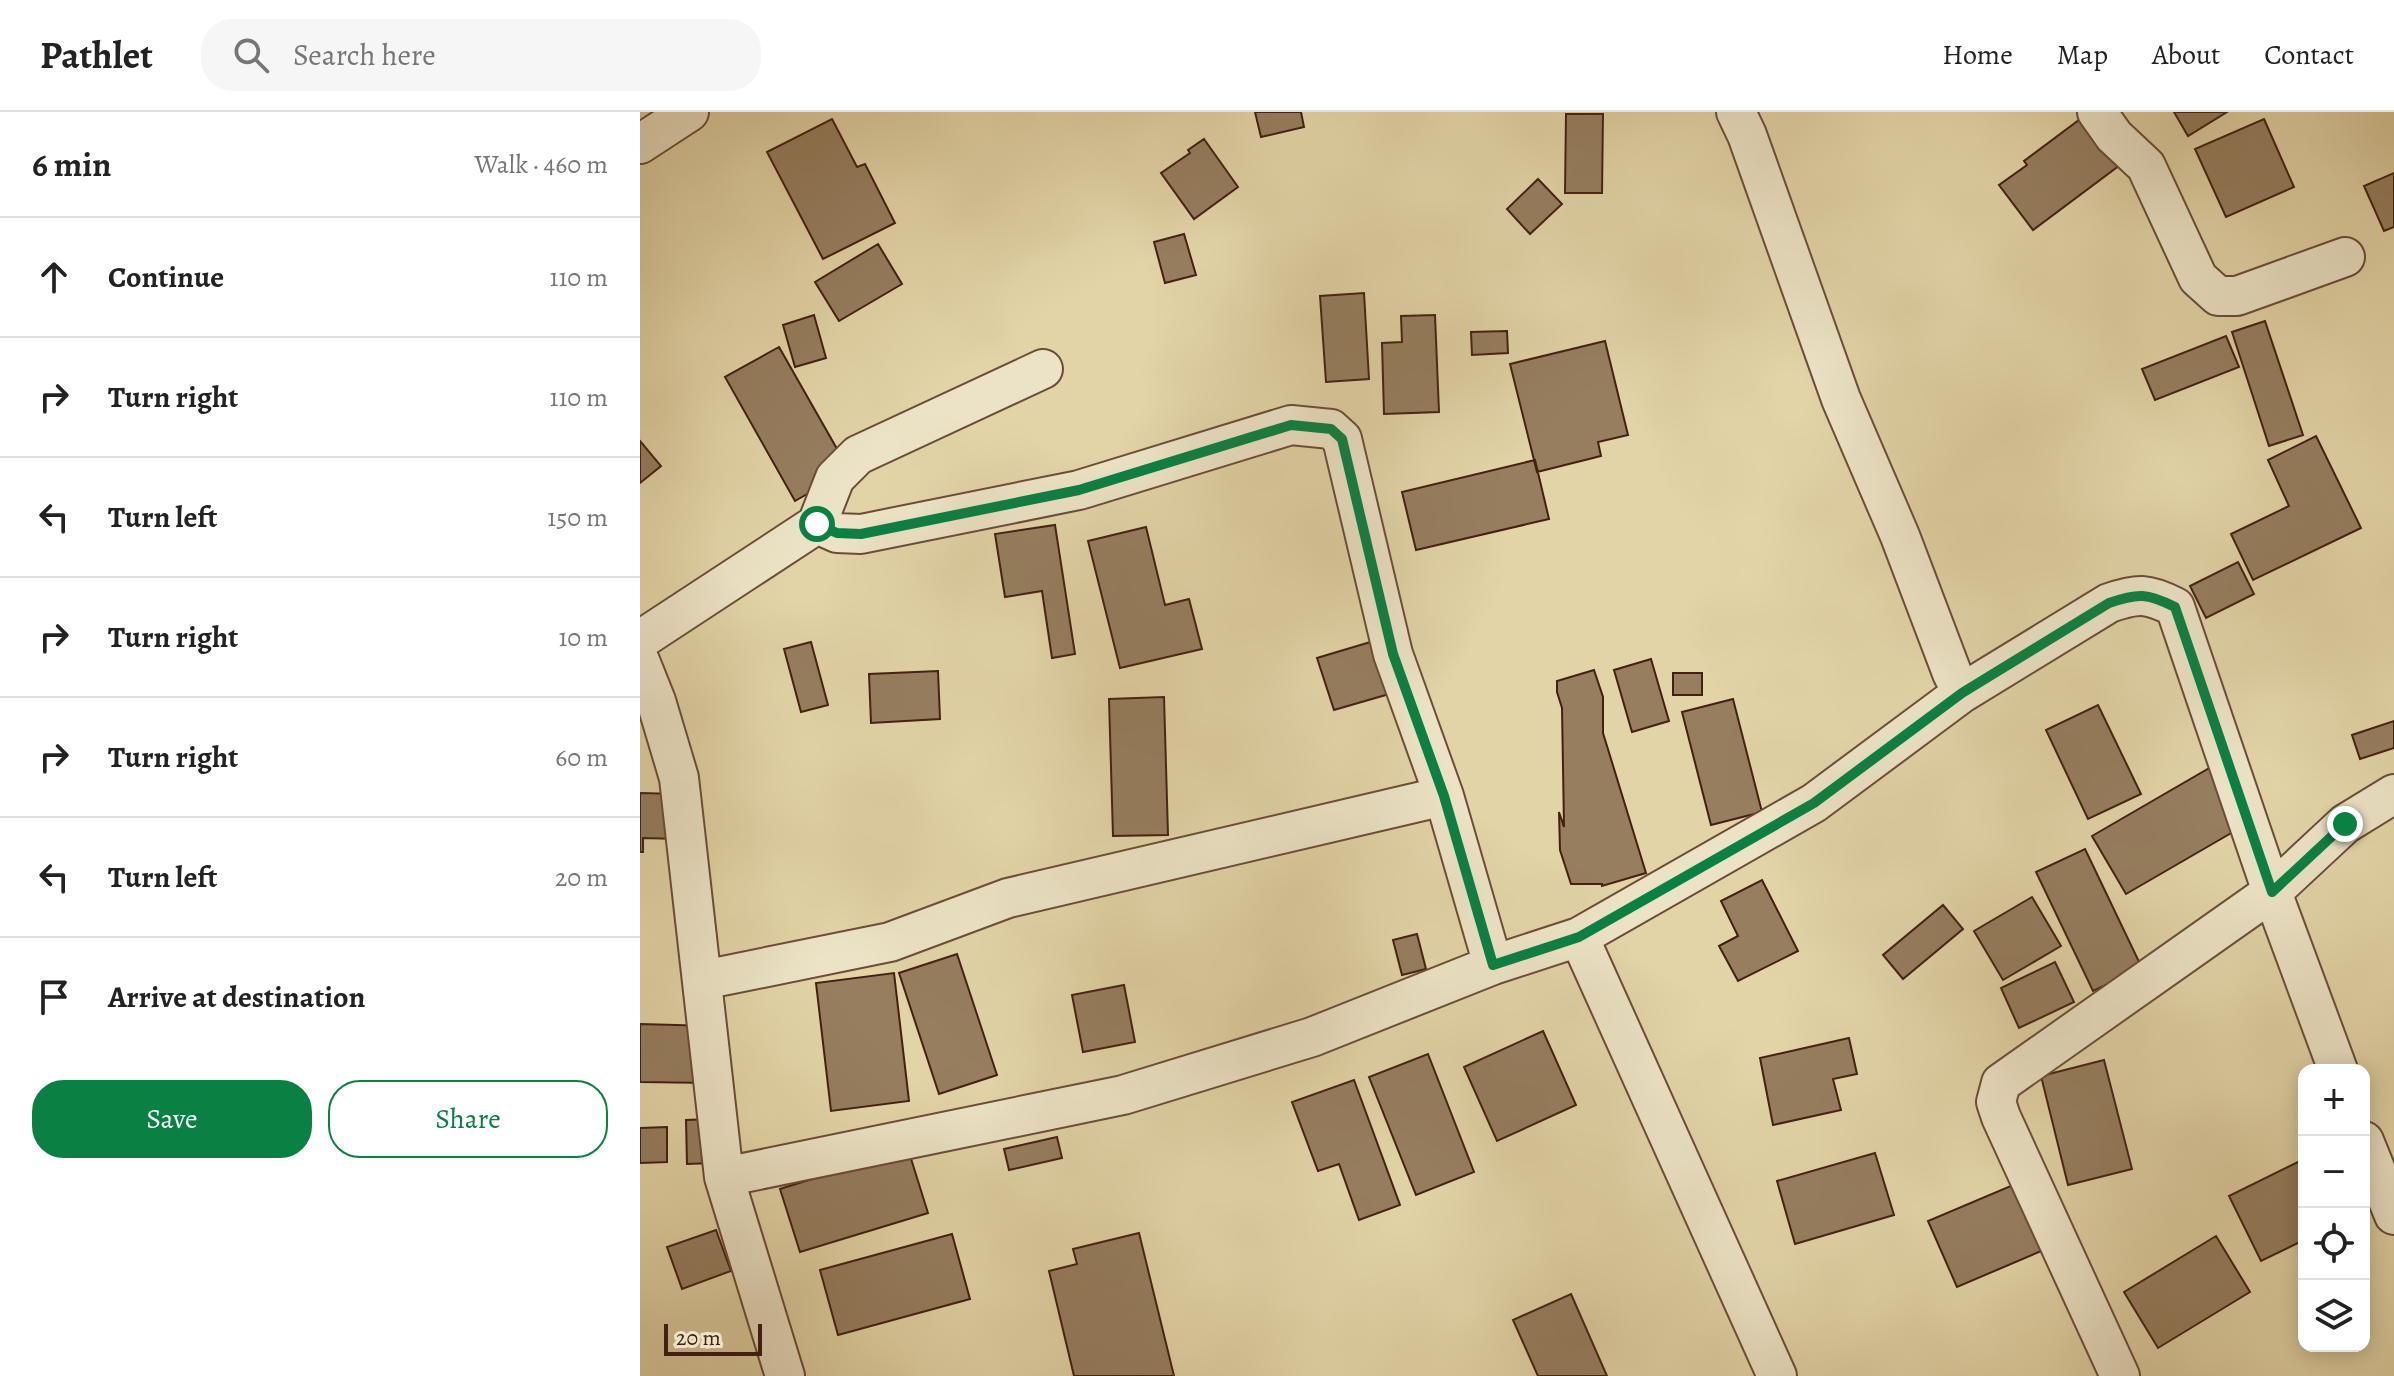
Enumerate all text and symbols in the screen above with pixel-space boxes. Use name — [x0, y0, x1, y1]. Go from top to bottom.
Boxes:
search box — [201, 19, 761, 91]
text: Pathlet — [40, 29, 153, 81]
icon: search — [229, 33, 273, 77]
text: Search here — [293, 35, 436, 75]
text: Home — [1942, 36, 2013, 74]
text: Map — [2057, 36, 2108, 74]
text: About — [2152, 36, 2220, 74]
text: Contact — [2264, 36, 2354, 74]
text: 6 min — [32, 141, 111, 188]
text: Walk · 460 m — [475, 147, 608, 182]
icon: ahead — [32, 255, 76, 299]
text: Continue — [108, 257, 224, 297]
text: 110 m — [550, 260, 608, 295]
icon: right — [32, 375, 76, 419]
text: Turn right — [108, 377, 238, 417]
text: 110 m — [550, 380, 608, 415]
icon: left — [32, 495, 76, 539]
text: Turn left — [108, 497, 217, 537]
text: 150 m — [547, 500, 608, 535]
route start — [799, 506, 835, 542]
icon: right — [32, 615, 76, 659]
text: Turn right — [108, 617, 238, 657]
text: 10 m — [558, 620, 608, 655]
icon: right — [32, 735, 76, 779]
text: Turn right — [108, 737, 238, 777]
text: 60 m — [555, 740, 608, 775]
route end — [2327, 806, 2363, 842]
icon: left — [32, 855, 76, 899]
text: Turn left — [108, 857, 217, 897]
text: 20 m — [555, 860, 608, 895]
icon: arrive — [32, 975, 76, 1019]
text: Arrive at destination — [108, 977, 365, 1017]
map controls — [2298, 1064, 2370, 1352]
button: + — [2298, 1064, 2370, 1136]
button: Save — [32, 1080, 312, 1158]
button: Share — [328, 1080, 608, 1158]
button: − — [2298, 1136, 2370, 1208]
button: locate — [2298, 1208, 2370, 1280]
button: layers — [2298, 1280, 2370, 1352]
scale bar — [664, 1320, 762, 1356]
text: 20 m — [676, 1323, 721, 1353]

